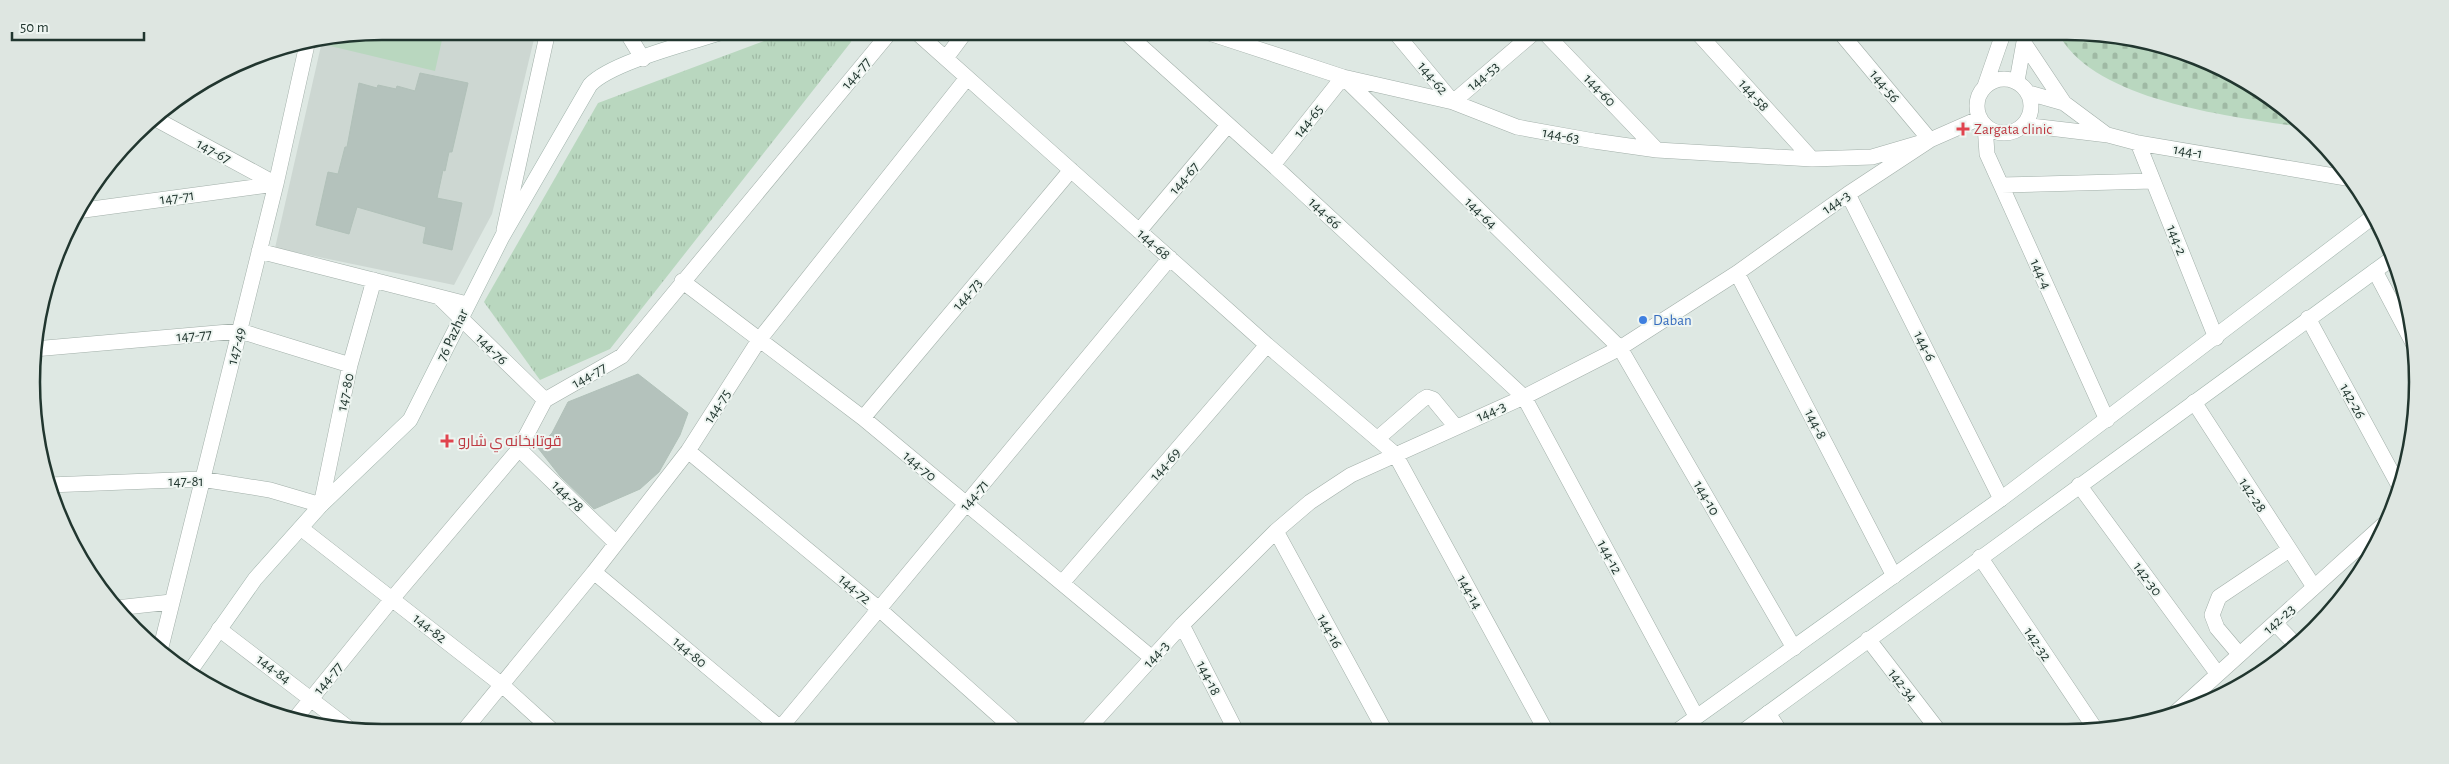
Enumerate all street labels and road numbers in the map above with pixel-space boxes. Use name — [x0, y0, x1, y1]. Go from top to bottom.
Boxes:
street label: 144-77 — [839, 54, 874, 92]
street label: 144-62 — [1415, 59, 1451, 98]
street label: 144-53 — [1464, 59, 1502, 94]
street label: 144-56 — [1867, 67, 1902, 106]
street label: 144-60 — [1581, 71, 1619, 110]
street label: 144-58 — [1735, 76, 1772, 114]
street label: 144-65 — [1291, 102, 1326, 141]
street label: 144-63 — [1541, 125, 1581, 146]
street label: 147-67 — [194, 136, 233, 167]
street label: 144-1 — [2172, 142, 2204, 161]
street label: 144-67 — [1167, 159, 1202, 198]
street label: 147-71 — [159, 188, 195, 207]
street label: 144-3 — [1820, 188, 1853, 217]
street label: 144-66 — [1306, 195, 1344, 232]
street label: 144-64 — [1462, 195, 1500, 232]
street label: 144-2 — [2164, 223, 2189, 258]
street label: 144-68 — [1134, 226, 1173, 263]
street label: 144-4 — [2027, 257, 2054, 292]
street label: 144-73 — [950, 275, 985, 313]
street label: 76 Pazhar — [434, 307, 471, 364]
street label: 147-77 — [176, 326, 213, 345]
street label: 147-49 — [225, 326, 248, 366]
street label: 144-6 — [1911, 329, 1938, 364]
street label: 144-76 — [473, 331, 510, 368]
street label: 144-77 — [570, 360, 609, 391]
street label: 147-80 — [334, 372, 357, 412]
street label: 142-26 — [2337, 381, 2368, 421]
street label: 144-75 — [701, 387, 734, 426]
street label: 144-3 — [1474, 398, 1508, 424]
street label: 144-8 — [1802, 407, 1829, 442]
street label: 144-69 — [1147, 445, 1184, 484]
street label: 144-70 — [900, 448, 939, 485]
street label: 147-81 — [168, 474, 204, 489]
street label: 142-28 — [2236, 475, 2269, 515]
street label: 144-71 — [957, 477, 992, 514]
street label: 144-78 — [549, 478, 586, 515]
street label: 144-10 — [1691, 478, 1722, 518]
street label: 144-12 — [1594, 538, 1625, 577]
street label: 142-30 — [2130, 560, 2165, 599]
street label: 144-72 — [836, 572, 874, 607]
street label: 144-14 — [1454, 573, 1485, 612]
street label: 142-23 — [2261, 601, 2298, 637]
street label: 144-82 — [410, 611, 449, 646]
street label: 144-16 — [1314, 612, 1345, 651]
street label: 142-32 — [2021, 625, 2054, 664]
street label: 144-80 — [670, 634, 710, 671]
street label: 144-3 — [1141, 638, 1172, 671]
street label: 144-84 — [254, 652, 294, 687]
street label: 144-77 — [311, 659, 346, 697]
street label: 144-18 — [1194, 659, 1224, 698]
street label: 142-34 — [1885, 666, 1920, 705]

